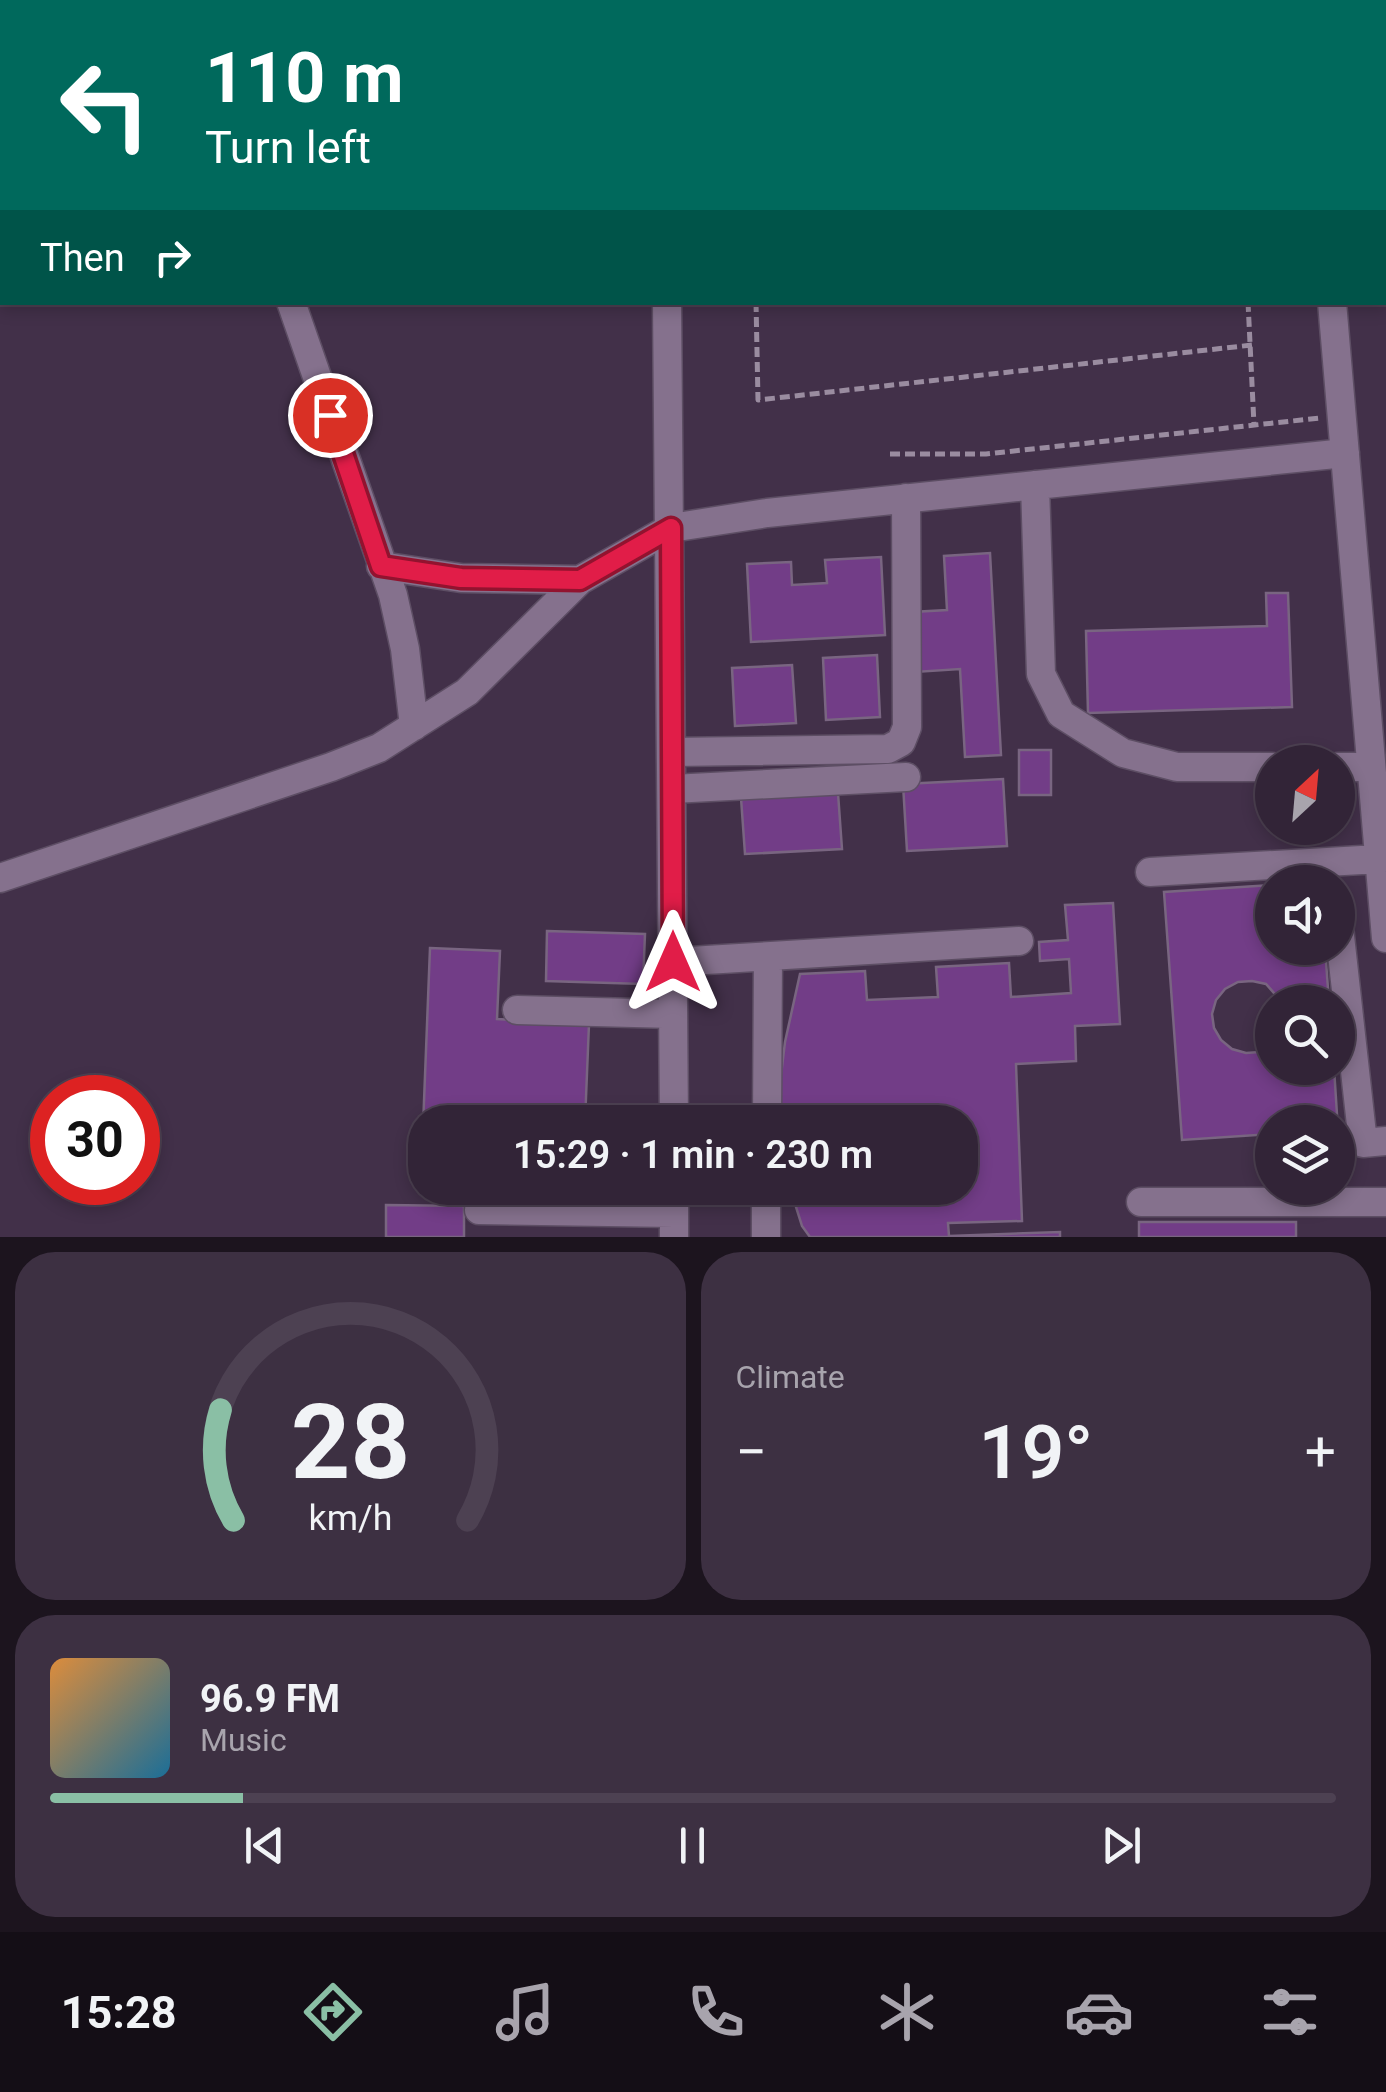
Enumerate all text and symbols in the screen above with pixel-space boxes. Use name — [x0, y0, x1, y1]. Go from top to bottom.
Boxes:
text: 110 m — [205, 37, 404, 119]
icon: left — [40, 40, 170, 170]
text: Turn left — [205, 121, 371, 174]
icon: right — [145, 230, 200, 285]
text: Then — [40, 236, 125, 280]
pin — [288, 373, 373, 458]
icon: arrive — [303, 388, 358, 443]
north arrow — [1255, 745, 1355, 845]
map controls — [1255, 745, 1355, 1205]
button: sound — [1255, 865, 1355, 965]
position arrow — [621, 910, 725, 1014]
button: search — [1255, 985, 1355, 1085]
speed limit sign: 30 — [30, 1075, 160, 1205]
button: layers — [1255, 1105, 1355, 1205]
text: 15:29 · 1 min · 230 m — [513, 1133, 873, 1177]
text: Climate — [736, 1358, 845, 1396]
text: 28 — [291, 1382, 410, 1503]
text: 19° — [979, 1408, 1093, 1496]
text: − — [736, 1420, 767, 1484]
text: + — [1305, 1420, 1336, 1484]
text: km/h — [308, 1497, 392, 1539]
text: 96.9 FM — [200, 1677, 340, 1721]
text: Music — [200, 1721, 287, 1759]
icon: previous — [237, 1818, 292, 1873]
icon: pause — [665, 1818, 720, 1873]
icon: next — [1094, 1818, 1149, 1873]
icon: directions — [298, 1977, 368, 2047]
icon: music — [490, 1977, 560, 2047]
icon: phone — [681, 1977, 751, 2047]
icon: climate — [872, 1977, 942, 2047]
icon: car — [1064, 1977, 1134, 2047]
icon: filters — [1255, 1977, 1325, 2047]
text: 15:28 — [61, 1986, 177, 2039]

